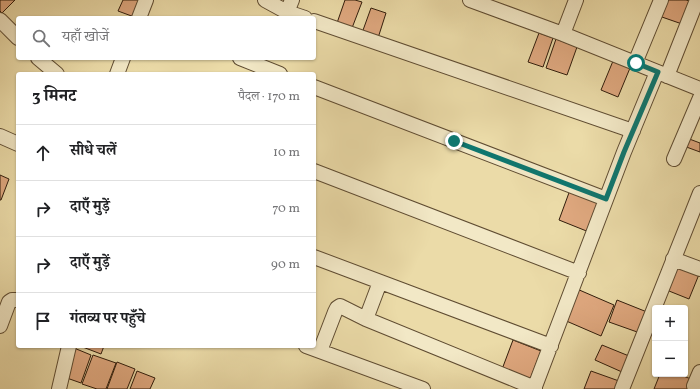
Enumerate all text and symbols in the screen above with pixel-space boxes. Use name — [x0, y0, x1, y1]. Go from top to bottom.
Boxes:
search box — [16, 16, 316, 60]
icon: search — [30, 27, 52, 49]
text: यहाँ खोजें — [62, 27, 109, 48]
route start — [627, 54, 645, 72]
text: 3 मिनट — [32, 85, 76, 108]
text: पैदल · 170 m — [238, 88, 300, 106]
route end — [445, 132, 463, 150]
text: सीधे चलें — [70, 141, 117, 162]
icon: ahead — [32, 142, 54, 164]
text: 10 m — [273, 144, 300, 162]
text: दाएँ मुड़ें — [70, 197, 110, 218]
icon: right — [32, 198, 54, 220]
text: 70 m — [272, 200, 300, 218]
text: दाएँ मुड़ें — [70, 253, 110, 274]
icon: right — [32, 254, 54, 276]
text: 90 m — [271, 256, 300, 274]
map controls — [652, 305, 688, 377]
button: + — [652, 305, 688, 341]
text: गंतव्य पर पहुँचे — [70, 309, 145, 330]
icon: arrive — [32, 310, 54, 332]
button: − — [652, 341, 688, 377]

